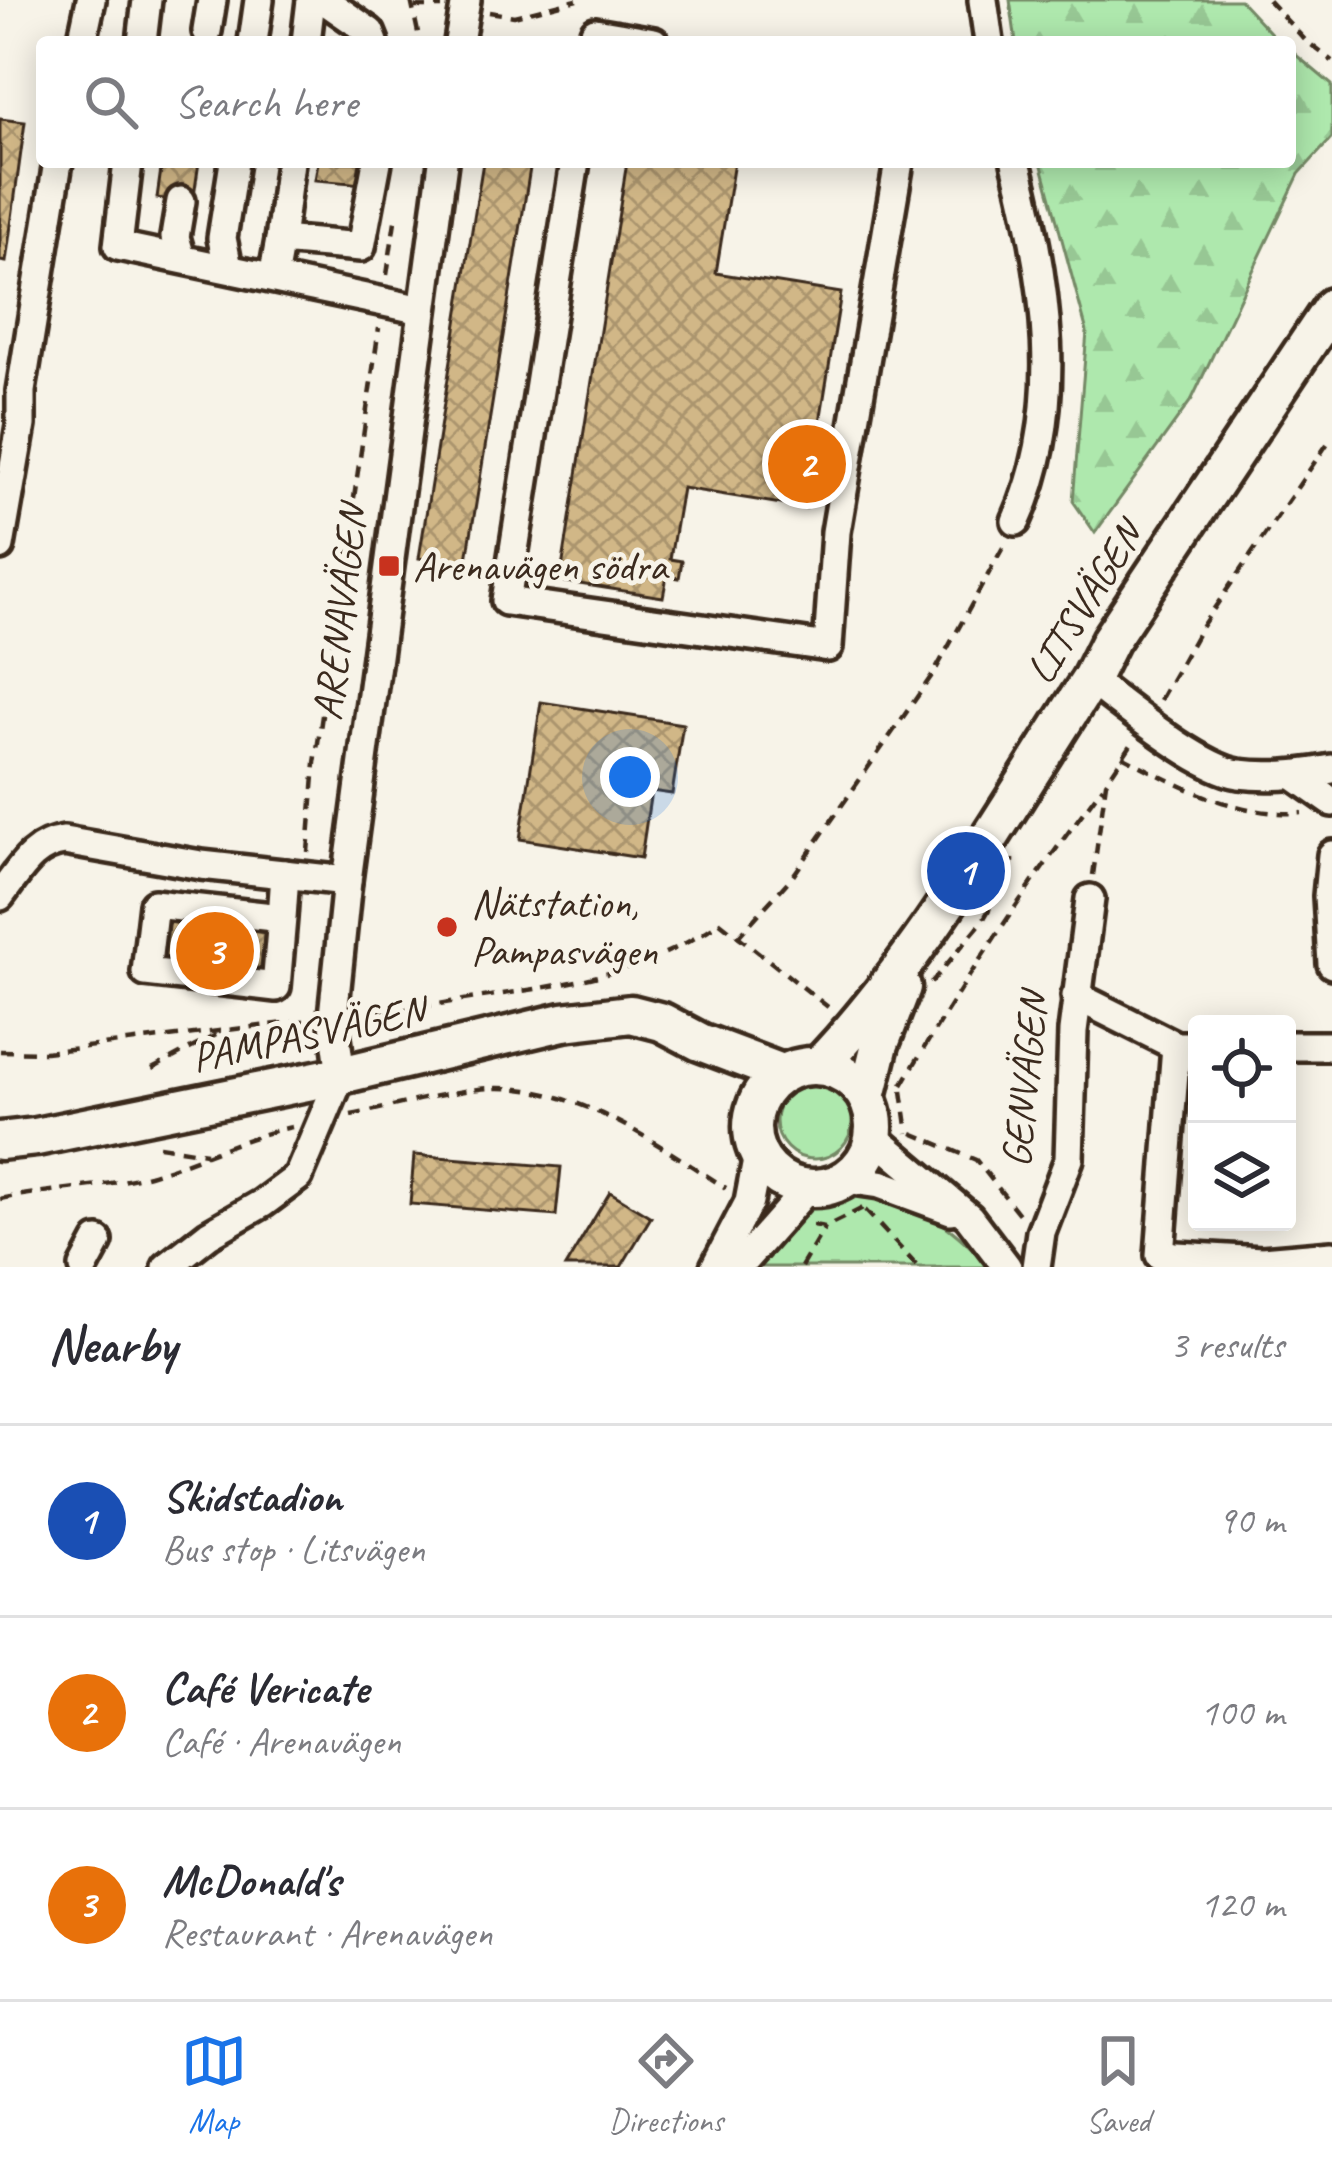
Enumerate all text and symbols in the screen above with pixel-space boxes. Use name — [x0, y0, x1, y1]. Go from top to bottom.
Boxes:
search box — [36, 36, 1296, 168]
icon: search — [78, 69, 144, 135]
text: Search here — [174, 74, 357, 131]
pin: 2 — [768, 419, 846, 509]
street label: ARENAVÄGEN — [301, 497, 380, 723]
street label: LITSVÄGEN — [1014, 507, 1158, 694]
place label: Arenavägen södra — [413, 540, 670, 593]
marker: Arenavägen södra — [376, 553, 402, 579]
your location — [600, 747, 660, 807]
pin: 1 — [927, 826, 1005, 916]
place label: Nätstation, Pampasvägen — [471, 877, 659, 978]
pin: 3 — [176, 906, 254, 996]
marker: Nätstation, Pampasvägen — [434, 914, 460, 940]
street label: PAMPASVÄGEN — [187, 982, 435, 1085]
street label: GENVÄGEN — [990, 984, 1061, 1170]
map controls — [1188, 1015, 1296, 1231]
button: locate — [1188, 1015, 1296, 1123]
button: layers — [1188, 1123, 1296, 1231]
text: Nearby — [48, 1313, 176, 1377]
text: 3 results — [1170, 1321, 1284, 1370]
text: Skidstadion — [162, 1468, 342, 1525]
text: 1 — [78, 1496, 96, 1545]
text: 90 m — [1218, 1496, 1284, 1545]
text: Bus stop · Litsvägen — [162, 1525, 425, 1574]
text: Café Vericate — [162, 1660, 368, 1717]
text: 2 — [78, 1688, 96, 1737]
text: 100 m — [1200, 1688, 1284, 1737]
text: Café · Arenavägen — [162, 1717, 401, 1766]
text: McDonald's — [162, 1852, 340, 1909]
text: 3 — [78, 1880, 96, 1929]
text: 120 m — [1200, 1880, 1284, 1929]
text: Restaurant · Arenavägen — [162, 1909, 492, 1958]
tab: Map — [181, 2028, 247, 2142]
tab: Directions — [609, 2028, 723, 2142]
tab: Saved — [1085, 2028, 1151, 2142]

